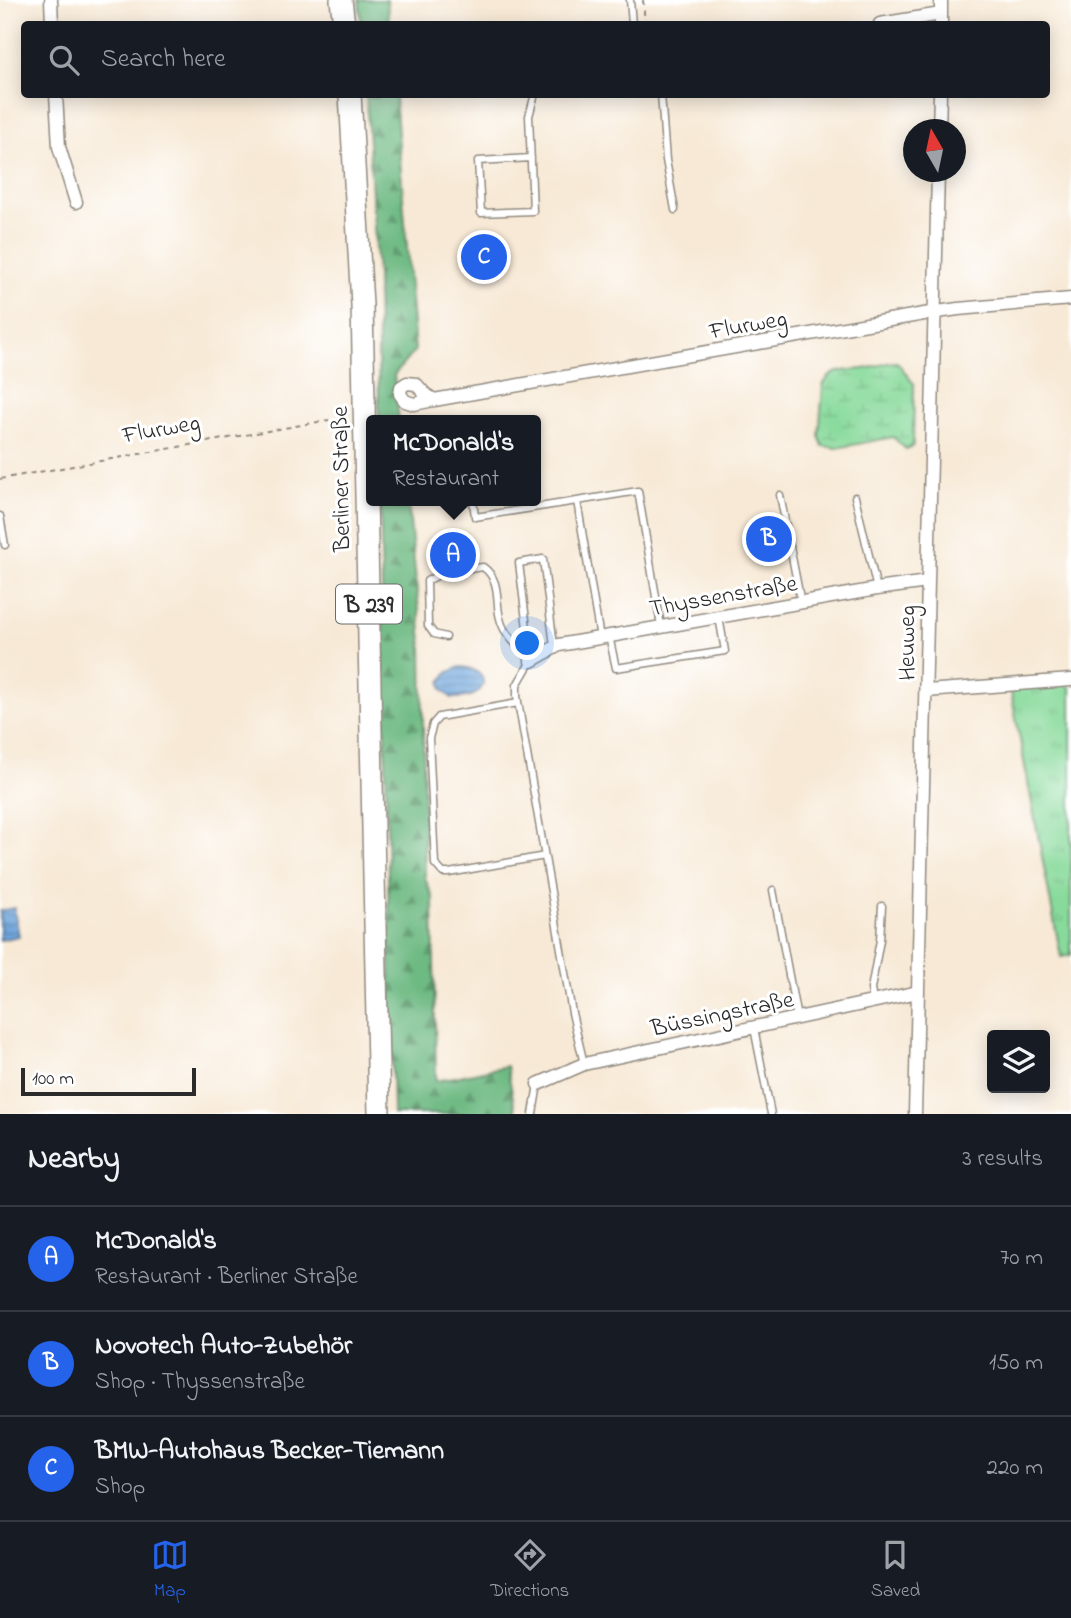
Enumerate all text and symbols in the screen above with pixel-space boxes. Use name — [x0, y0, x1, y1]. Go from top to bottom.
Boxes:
search box — [21, 21, 1050, 98]
icon: search — [45, 41, 83, 79]
text: Search here — [101, 41, 226, 79]
north arrow — [903, 119, 966, 182]
pin: C — [461, 231, 507, 283]
street label: Flurweg — [706, 302, 790, 351]
street label: Berliner Straße — [324, 405, 361, 553]
street label: Flurweg — [119, 406, 203, 455]
popup — [366, 415, 541, 506]
text: McDonald's — [393, 425, 514, 463]
text: Restaurant — [393, 463, 499, 496]
pin: B — [746, 513, 792, 565]
pin: A — [430, 529, 476, 581]
street label: Thyssenstraße — [647, 567, 801, 629]
road number: B 239 — [336, 584, 402, 624]
street label: Heuweg — [891, 605, 926, 681]
your location — [510, 626, 544, 660]
street label: Büssingstraße — [647, 983, 797, 1048]
map controls — [987, 1030, 1050, 1093]
button: layers — [987, 1030, 1050, 1093]
scale bar — [21, 1065, 196, 1097]
text: 100 m — [32, 1066, 74, 1093]
text: Nearby — [28, 1138, 120, 1182]
text: 3 results — [962, 1143, 1043, 1176]
text: McDonald's — [95, 1223, 217, 1261]
text: A — [44, 1242, 58, 1275]
text: 70 m — [1000, 1242, 1043, 1275]
text: Restaurant · Berliner Straße — [95, 1261, 358, 1294]
text: Novotech Auto-Zubehör — [95, 1328, 352, 1366]
text: B — [43, 1347, 59, 1380]
text: 150 m — [989, 1347, 1043, 1380]
text: Shop · Thyssenstraße — [95, 1366, 305, 1399]
text: BMW-Autohaus Becker-Tiemann — [95, 1433, 444, 1471]
text: C — [45, 1452, 57, 1485]
text: 220 m — [987, 1452, 1043, 1485]
text: Shop — [95, 1471, 145, 1504]
tab: Map — [151, 1536, 189, 1605]
tab: Directions — [490, 1536, 569, 1605]
tab: Saved — [871, 1536, 920, 1605]

